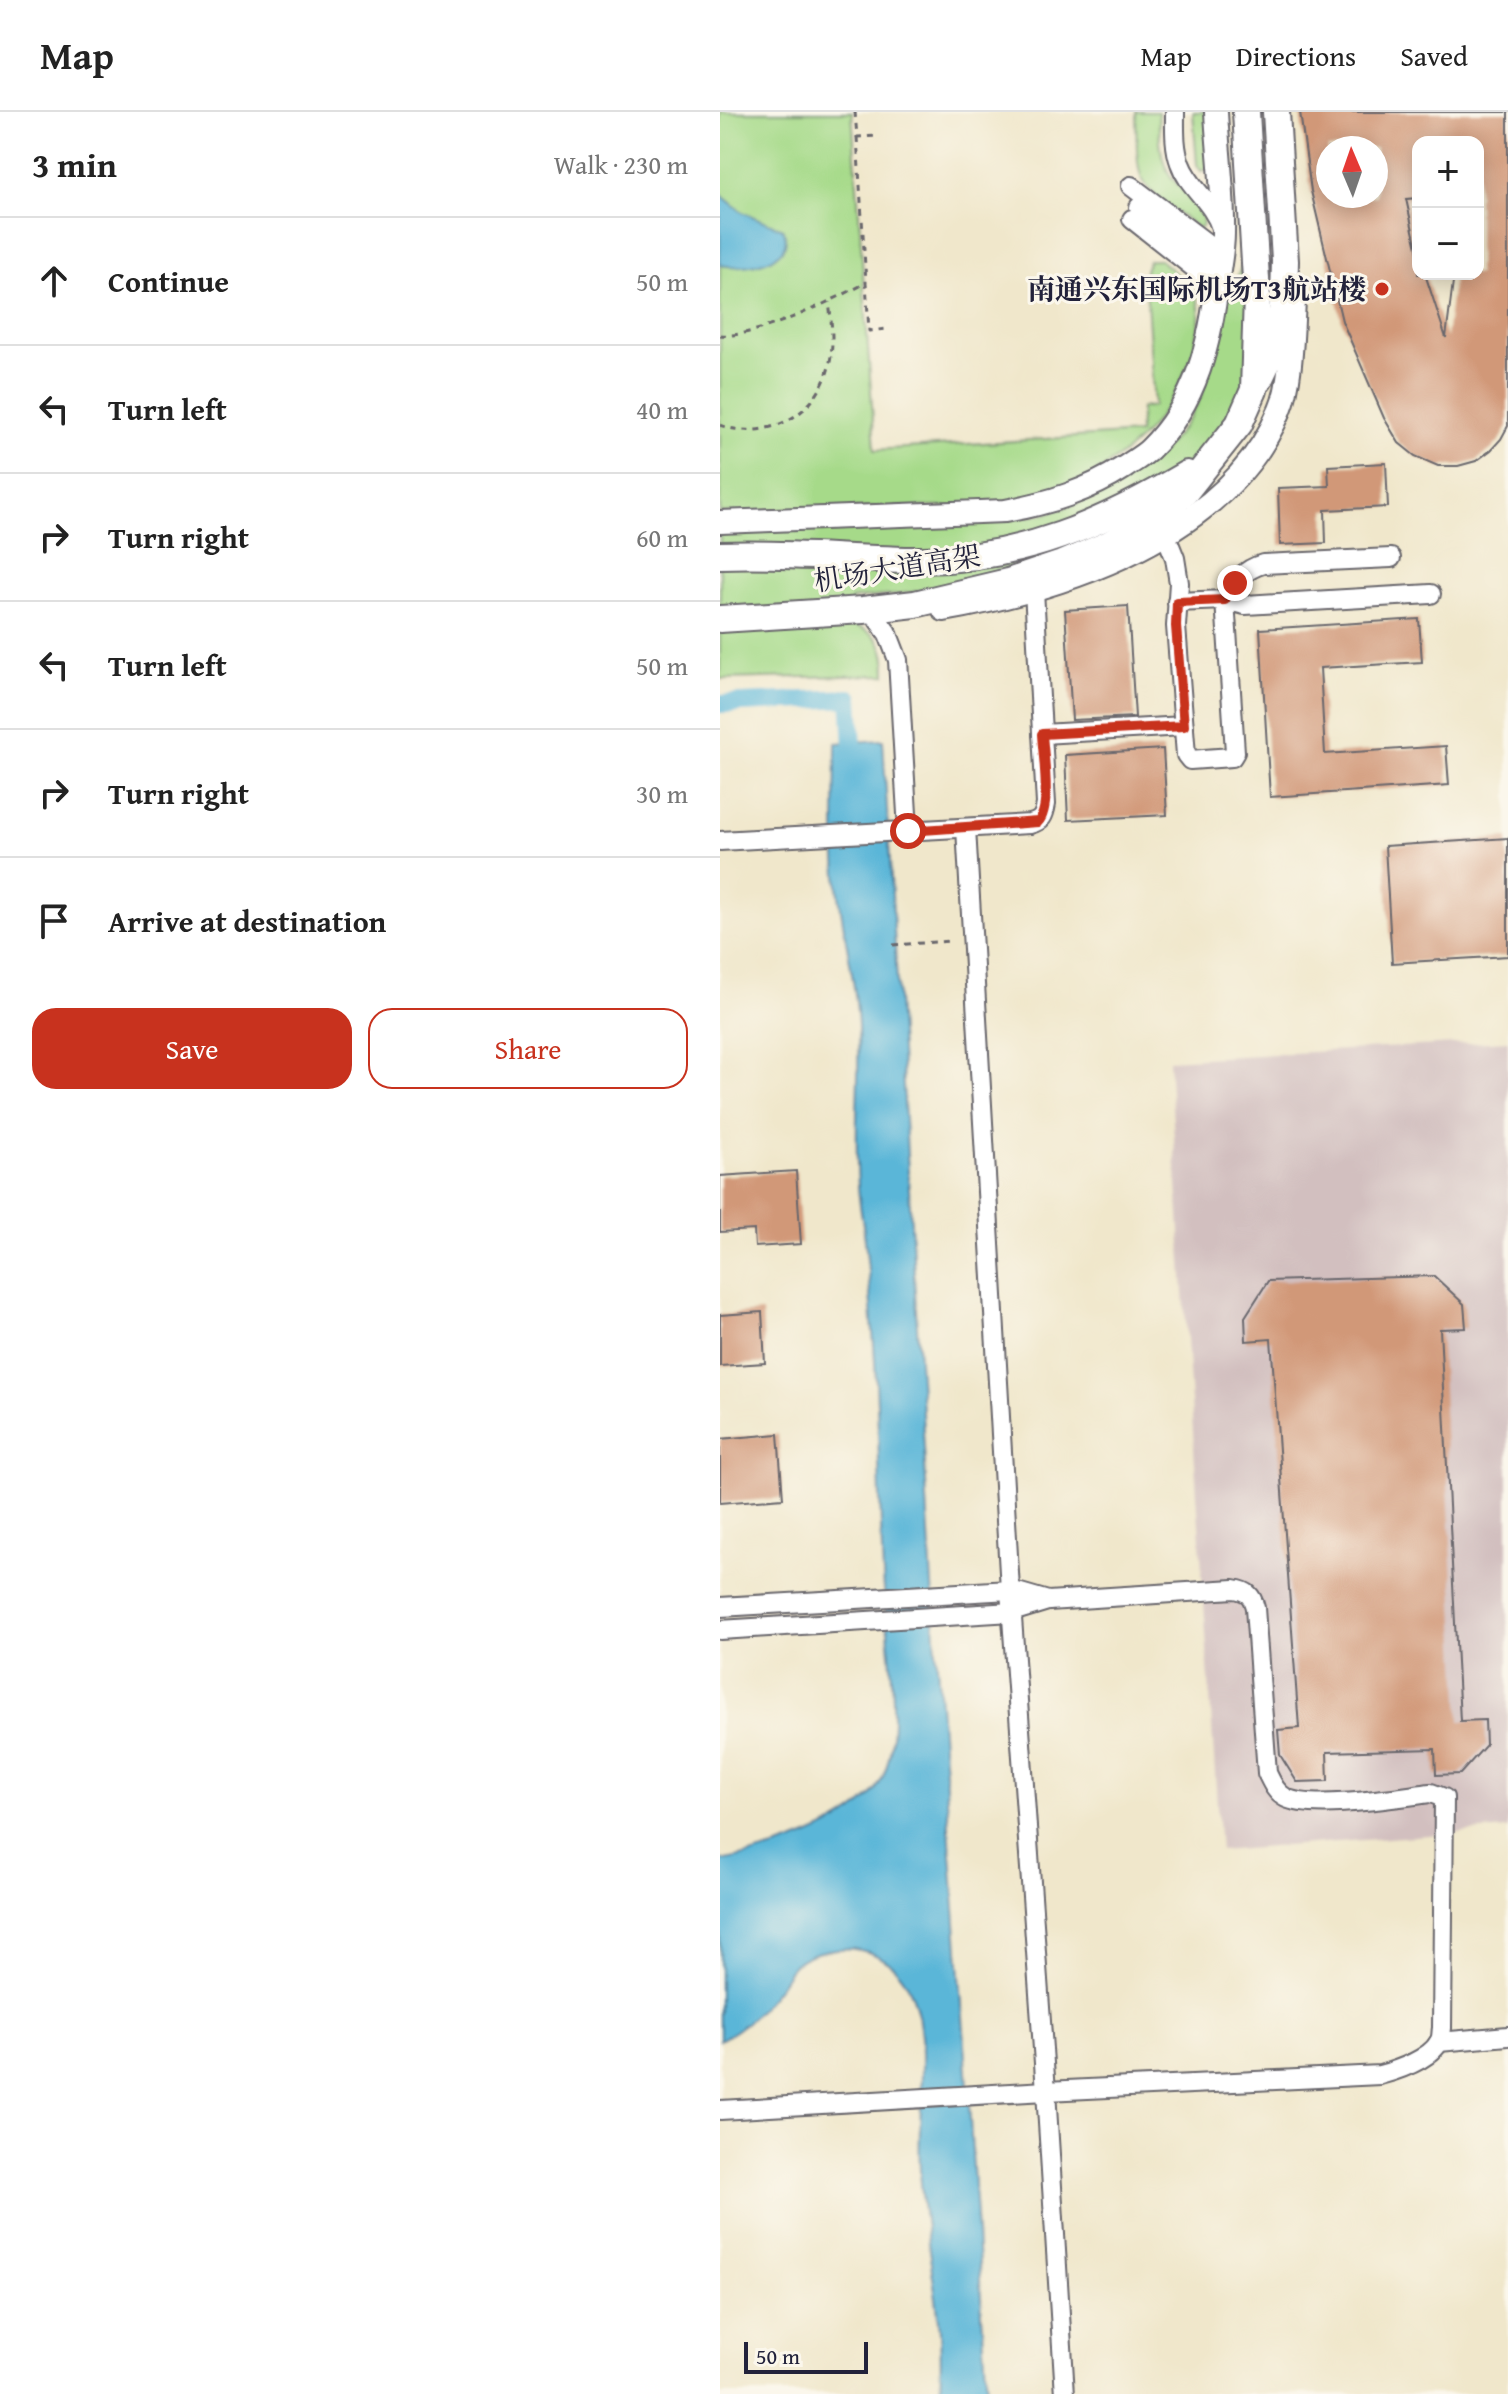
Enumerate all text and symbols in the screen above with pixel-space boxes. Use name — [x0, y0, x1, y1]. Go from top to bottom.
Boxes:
text: Map — [40, 27, 114, 83]
text: Map — [1140, 35, 1192, 76]
text: Directions — [1236, 35, 1356, 76]
text: Saved — [1400, 35, 1468, 76]
north arrow — [1316, 136, 1388, 208]
map controls — [1412, 136, 1484, 280]
button: + — [1412, 136, 1484, 208]
text: 3 min — [32, 140, 117, 189]
text: Walk · 230 m — [554, 145, 688, 184]
button: − — [1412, 208, 1484, 280]
icon: ahead — [32, 259, 76, 303]
text: Continue — [108, 259, 229, 303]
text: 50 m — [636, 262, 688, 301]
place label: 南通兴东国际机场T3航站楼 — [1027, 268, 1366, 309]
marker: 南通兴东国际机场T3航站楼 — [1373, 280, 1391, 298]
icon: left — [32, 387, 76, 431]
text: Turn left — [108, 387, 227, 431]
text: 40 m — [636, 390, 688, 429]
icon: right — [32, 515, 76, 559]
text: Turn right — [108, 515, 249, 559]
text: 60 m — [636, 518, 688, 557]
street label: 机场大道高架 — [811, 534, 983, 601]
route end — [1217, 565, 1253, 601]
icon: left — [32, 643, 76, 687]
text: Turn left — [108, 643, 227, 687]
text: 50 m — [636, 646, 688, 685]
icon: right — [32, 771, 76, 815]
text: Turn right — [108, 771, 249, 815]
text: 30 m — [636, 774, 688, 813]
route start — [890, 813, 926, 849]
icon: arrive — [32, 899, 76, 943]
text: Arrive at destination — [108, 899, 386, 943]
button: Save — [32, 1008, 352, 1089]
button: Share — [368, 1008, 688, 1089]
scale bar — [744, 2338, 868, 2374]
text: 50 m — [756, 2340, 800, 2372]

